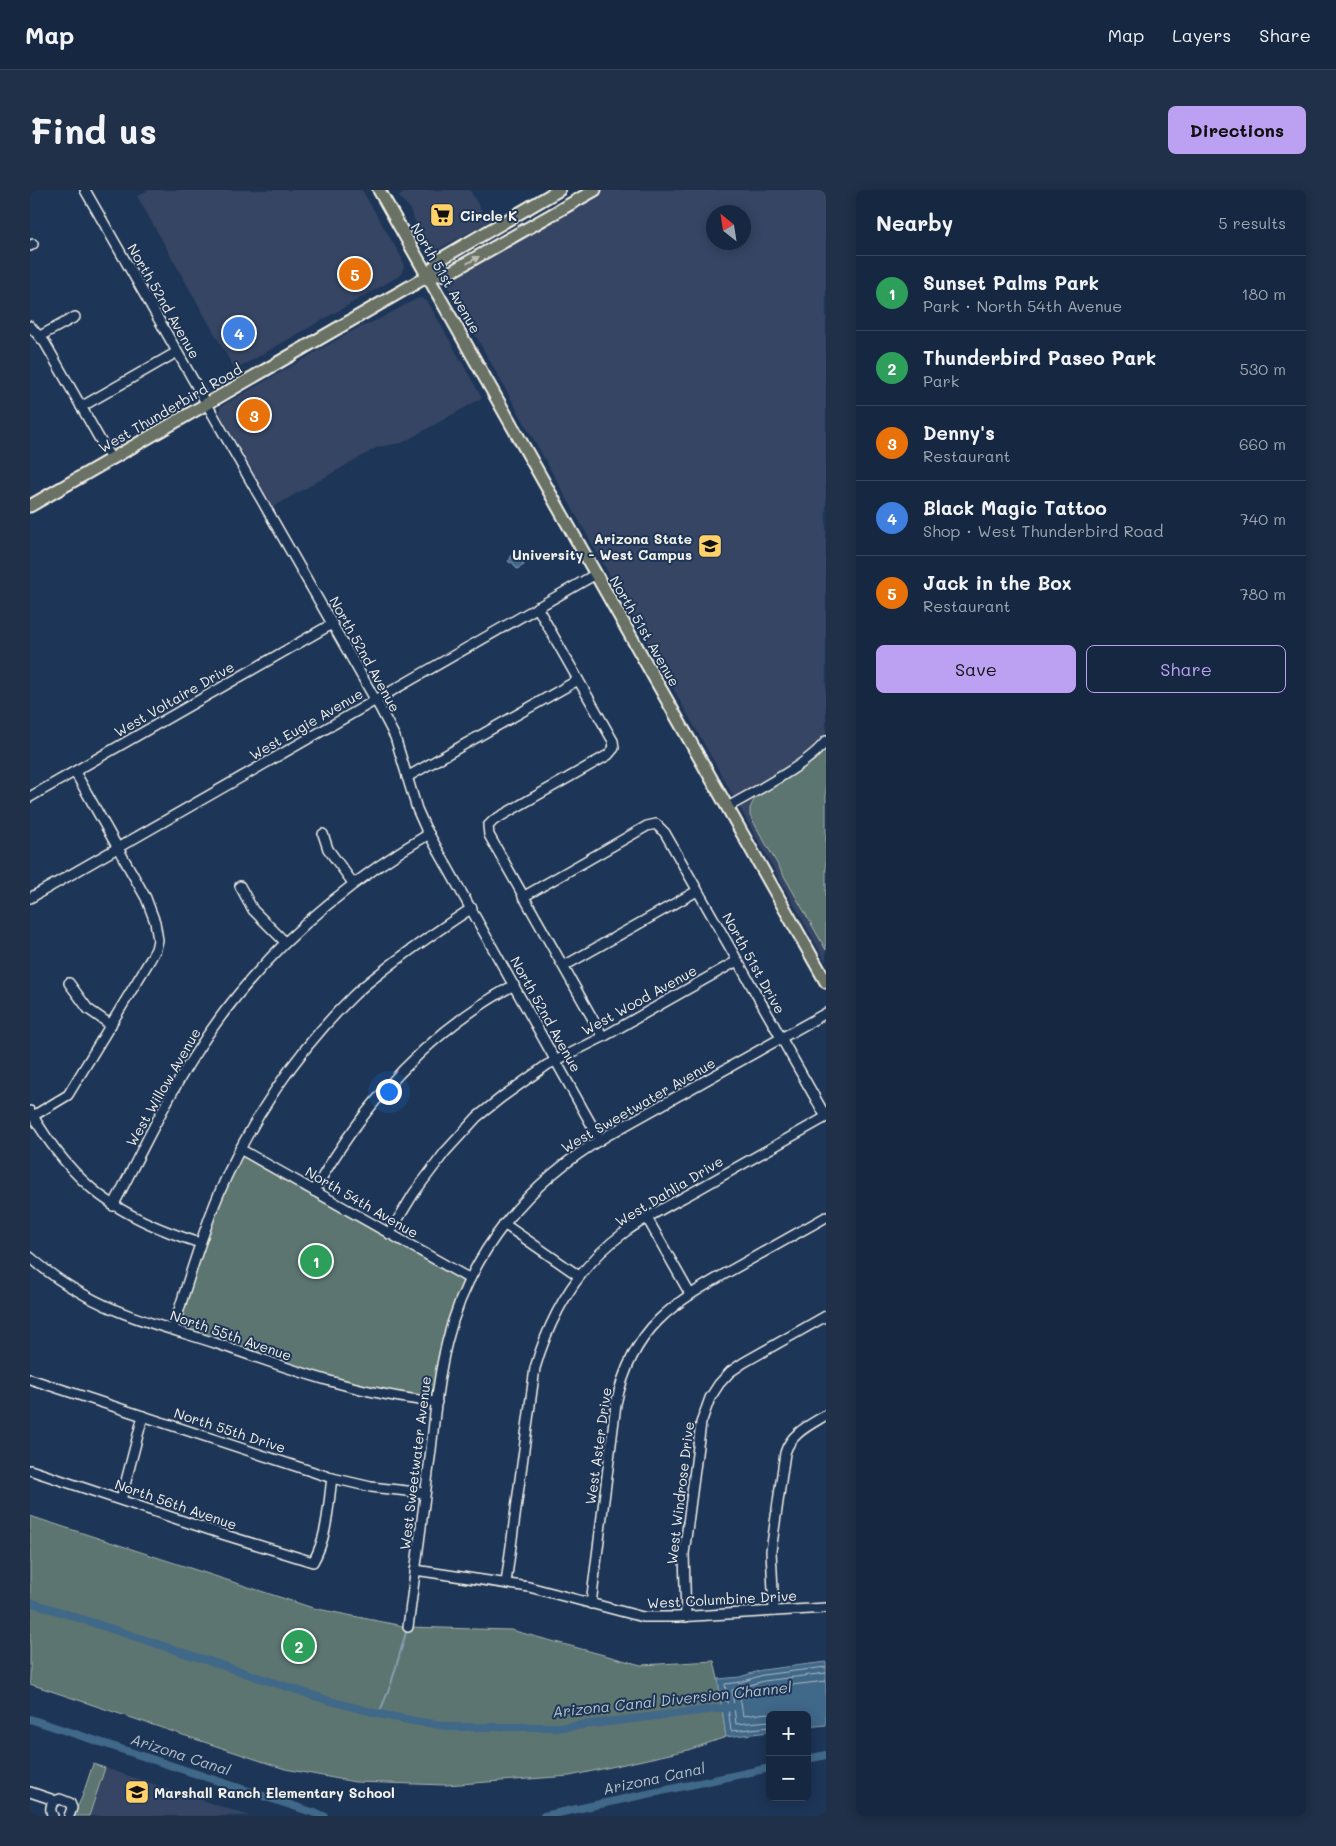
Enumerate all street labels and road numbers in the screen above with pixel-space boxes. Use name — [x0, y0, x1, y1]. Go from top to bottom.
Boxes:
street label: North 51st Avenue — [407, 219, 485, 337]
street label: North 52nd Avenue — [123, 240, 205, 362]
street label: West Thunderbird Road — [95, 359, 245, 457]
street label: North 51st Avenue — [606, 572, 684, 690]
street label: North 52nd Avenue — [325, 593, 405, 715]
street label: West Voltaire Drive — [111, 657, 237, 741]
street label: West Eugie Avenue — [246, 684, 366, 764]
street label: North 51st Drive — [718, 909, 790, 1017]
street label: North 52nd Avenue — [506, 953, 586, 1075]
street label: West Wood Avenue — [578, 960, 700, 1040]
street label: West Willow Avenue — [121, 1024, 205, 1150]
street label: West Sweetwater Avenue — [557, 1053, 719, 1157]
street label: West Dahlia Drive — [612, 1151, 726, 1231]
street label: North 54th Avenue — [302, 1162, 422, 1242]
street label: North 55th Avenue — [168, 1305, 294, 1365]
street label: West Sweetwater Avenue — [395, 1375, 435, 1551]
street label: West Aster Drive — [580, 1386, 616, 1506]
street label: North 55th Drive — [172, 1403, 288, 1457]
street label: West Windrose Drive — [662, 1420, 698, 1566]
street label: North 56th Avenue — [112, 1474, 240, 1534]
street label: West Columbine Drive — [647, 1586, 797, 1612]

